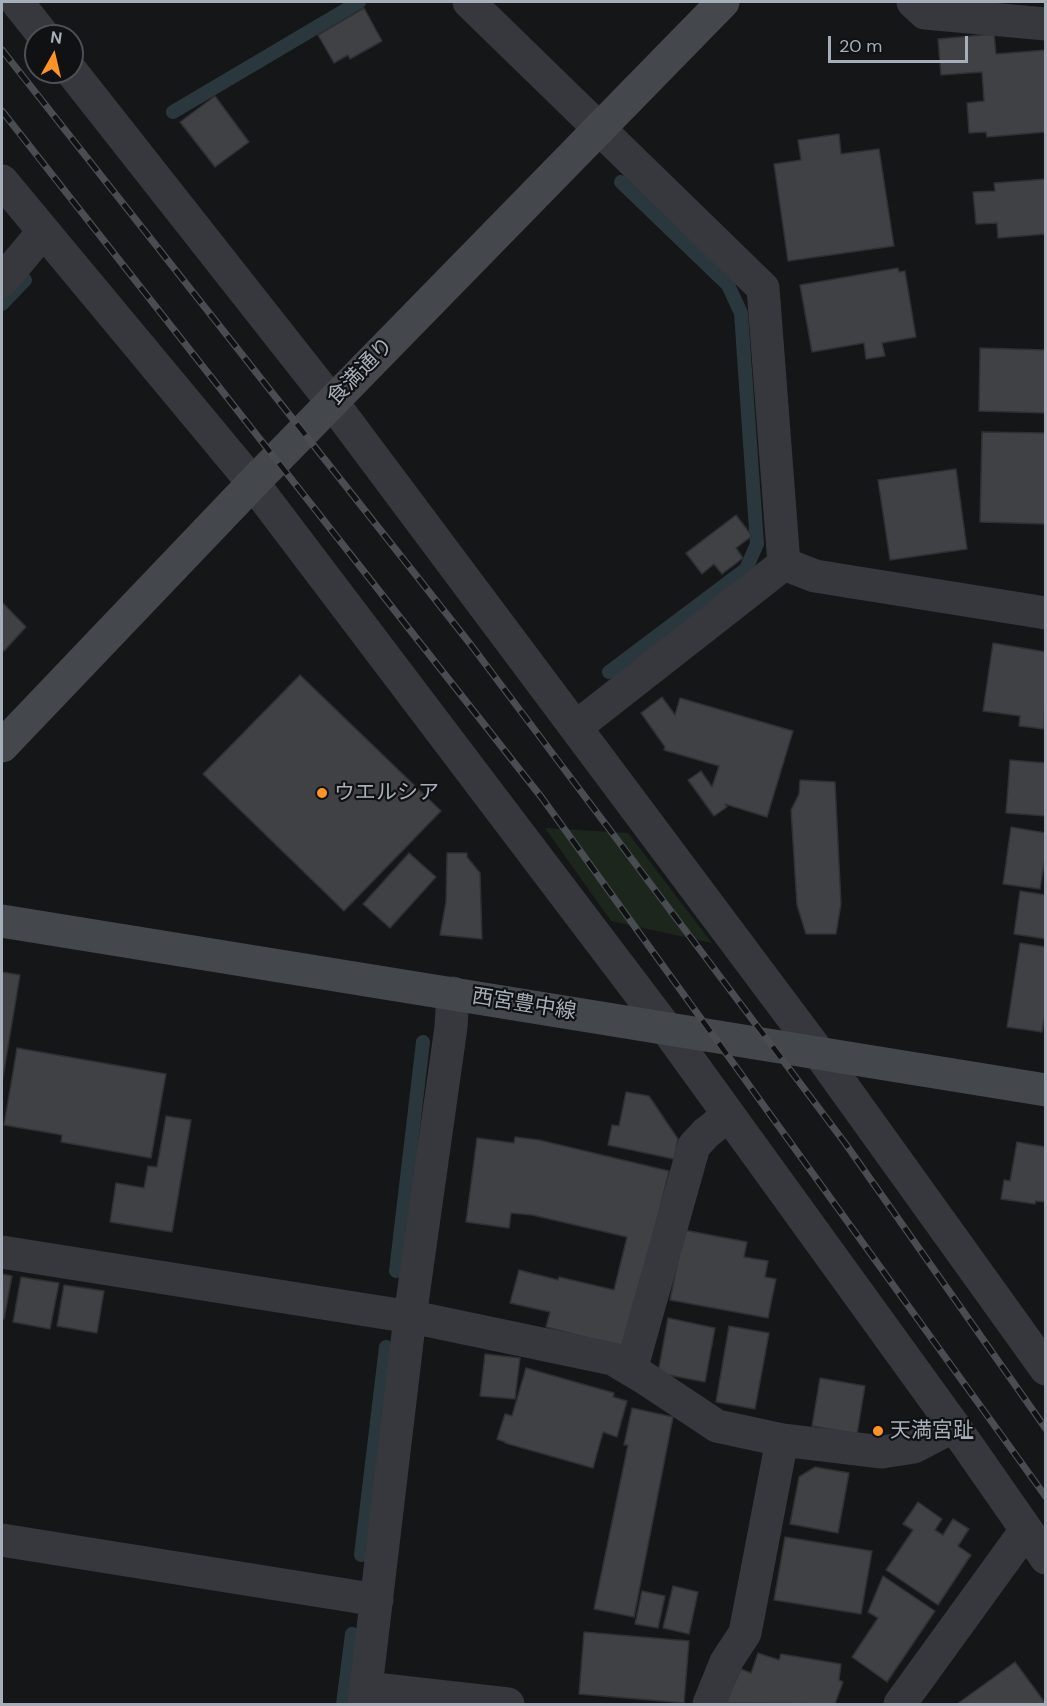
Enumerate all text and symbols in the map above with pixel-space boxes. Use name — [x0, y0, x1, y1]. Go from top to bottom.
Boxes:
north arrow — [24, 24, 84, 84]
scale bar — [831, 24, 970, 62]
text: N — [49, 26, 64, 49]
text: 20 m — [839, 34, 882, 58]
street label: 食満通り — [323, 333, 399, 411]
place label: ウエルシア — [334, 780, 439, 806]
marker: ウエルシア — [315, 786, 329, 800]
street label: 西宮豊中線 — [470, 984, 578, 1026]
place label: 天満宮趾 — [890, 1418, 974, 1444]
marker: 天満宮趾 — [871, 1424, 885, 1438]

